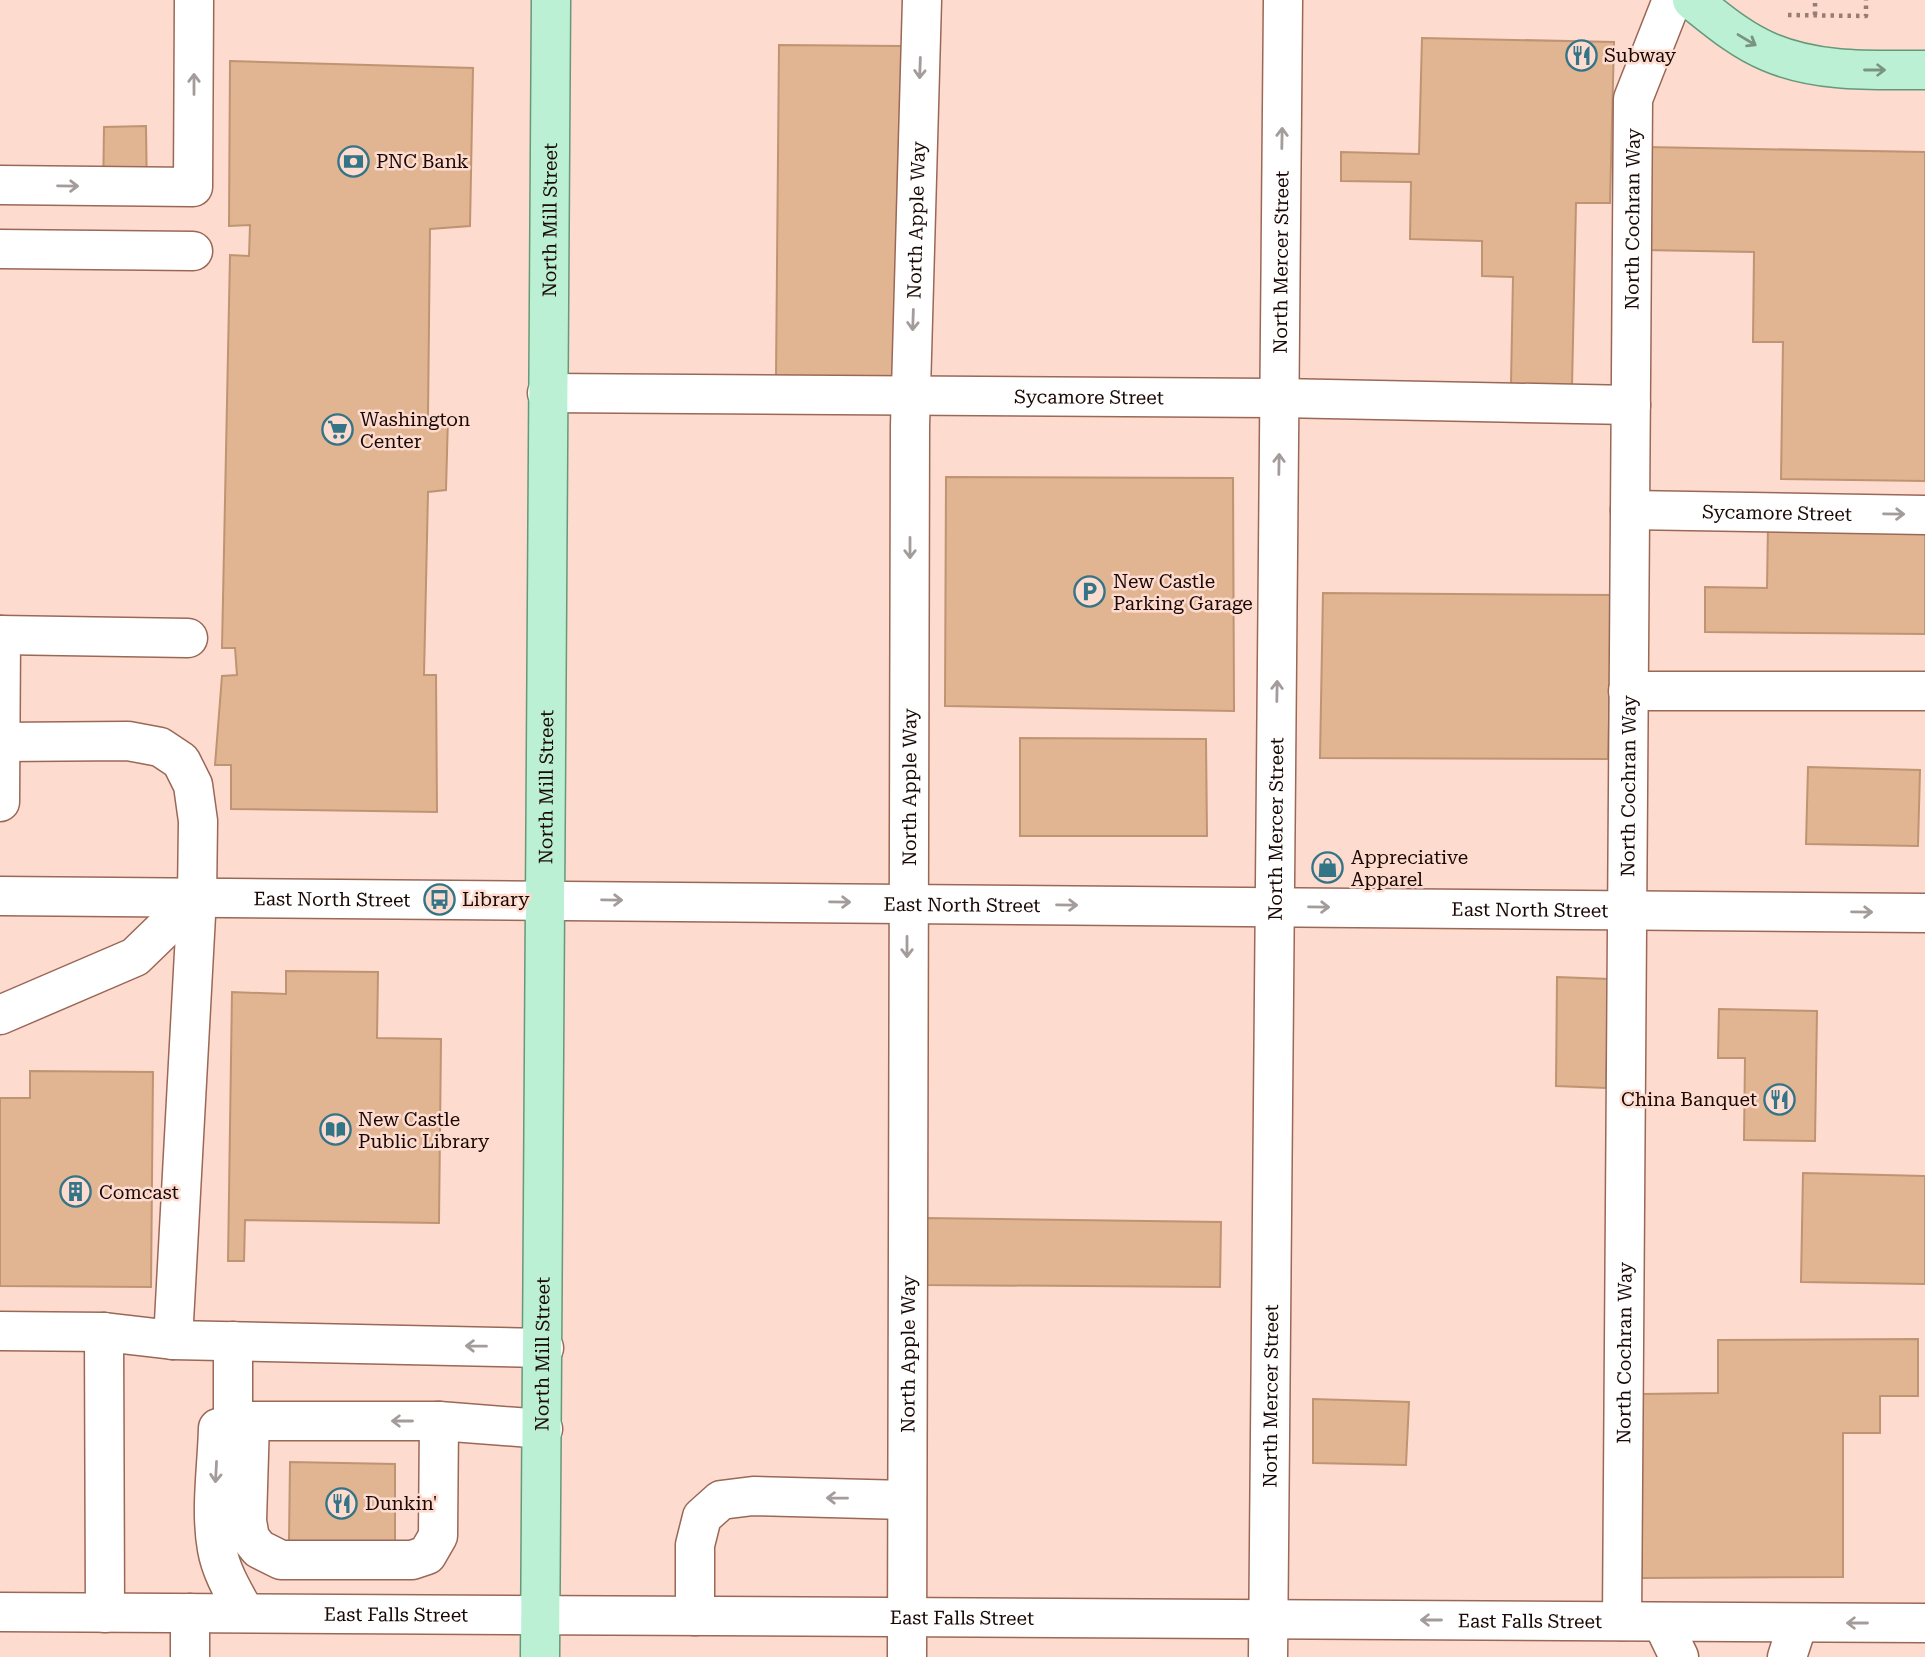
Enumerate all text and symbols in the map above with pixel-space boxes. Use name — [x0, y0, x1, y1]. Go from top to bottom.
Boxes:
one-way arrow — [1737, 33, 1757, 47]
restaurant icon: Subway — [1564, 38, 1598, 72]
place label: Subway — [1604, 44, 1677, 67]
one-way arrow — [914, 56, 927, 79]
one-way arrow — [1863, 63, 1886, 77]
one-way arrow — [187, 73, 201, 96]
one-way arrow — [1275, 127, 1289, 150]
street label: North Cochran Way — [1620, 127, 1644, 310]
street label: North Apple Way — [902, 140, 930, 299]
street label: North Mill Street — [538, 143, 562, 297]
bank icon: PNC Bank — [336, 144, 370, 178]
place label: PNC Bank — [376, 150, 469, 173]
street label: North Mercer Street — [1268, 170, 1293, 354]
one-way arrow — [56, 179, 79, 192]
one-way arrow — [906, 308, 920, 331]
street label: Sycamore Street — [1014, 385, 1164, 409]
place label: Washington Center — [360, 408, 470, 453]
supermarket icon: Washington Center — [320, 413, 354, 447]
one-way arrow — [1272, 452, 1286, 475]
street label: Sycamore Street — [1702, 500, 1852, 525]
one-way arrow — [1882, 508, 1905, 521]
one-way arrow — [903, 536, 916, 559]
place label: New Castle Parking Garage — [1113, 570, 1253, 615]
parking icon: New Castle Parking Garage — [1073, 575, 1107, 609]
one-way arrow — [1270, 680, 1284, 703]
street label: North Cochran Way — [1616, 694, 1640, 877]
street label: North Apple Way — [897, 707, 921, 866]
street label: North Mill Street — [534, 710, 558, 864]
street label: North Mercer Street — [1263, 737, 1288, 921]
place label: Appreciative Apparel — [1351, 846, 1468, 891]
shop icon: Appreciative Apparel — [1311, 851, 1345, 885]
bus stop icon: Library — [422, 882, 456, 916]
street label: East North Street — [253, 887, 411, 911]
place label: Library — [462, 888, 530, 911]
street label: East North Street — [883, 892, 1041, 917]
one-way arrow — [600, 893, 623, 907]
one-way arrow — [828, 895, 851, 909]
street label: East North Street — [1451, 897, 1609, 922]
one-way arrow — [1055, 898, 1078, 911]
one-way arrow — [1307, 900, 1330, 914]
one-way arrow — [1850, 905, 1873, 919]
one-way arrow — [900, 935, 914, 958]
restaurant icon: China Banquet — [1763, 1082, 1797, 1116]
place label: China Banquet — [1621, 1088, 1757, 1111]
place label: New Castle Public Library — [358, 1108, 490, 1153]
library icon: New Castle Public Library — [318, 1113, 352, 1147]
building icon: Comcast — [59, 1175, 93, 1209]
place label: Comcast — [99, 1181, 179, 1204]
street label: North Cochran Way — [1612, 1261, 1636, 1444]
street label: North Apple Way — [896, 1274, 919, 1433]
street label: North Mill Street — [530, 1277, 554, 1431]
street label: North Mercer Street — [1258, 1304, 1283, 1488]
one-way arrow — [464, 1340, 487, 1353]
one-way arrow — [390, 1414, 413, 1428]
one-way arrow — [210, 1460, 223, 1483]
restaurant icon: Dunkin' — [325, 1486, 359, 1520]
one-way arrow — [826, 1491, 849, 1504]
place label: Dunkin' — [365, 1492, 437, 1515]
street label: East Falls Street — [324, 1602, 468, 1626]
street label: East Falls Street — [890, 1606, 1034, 1629]
street label: East Falls Street — [1458, 1609, 1602, 1633]
one-way arrow — [1420, 1613, 1443, 1627]
one-way arrow — [1846, 1616, 1869, 1630]

